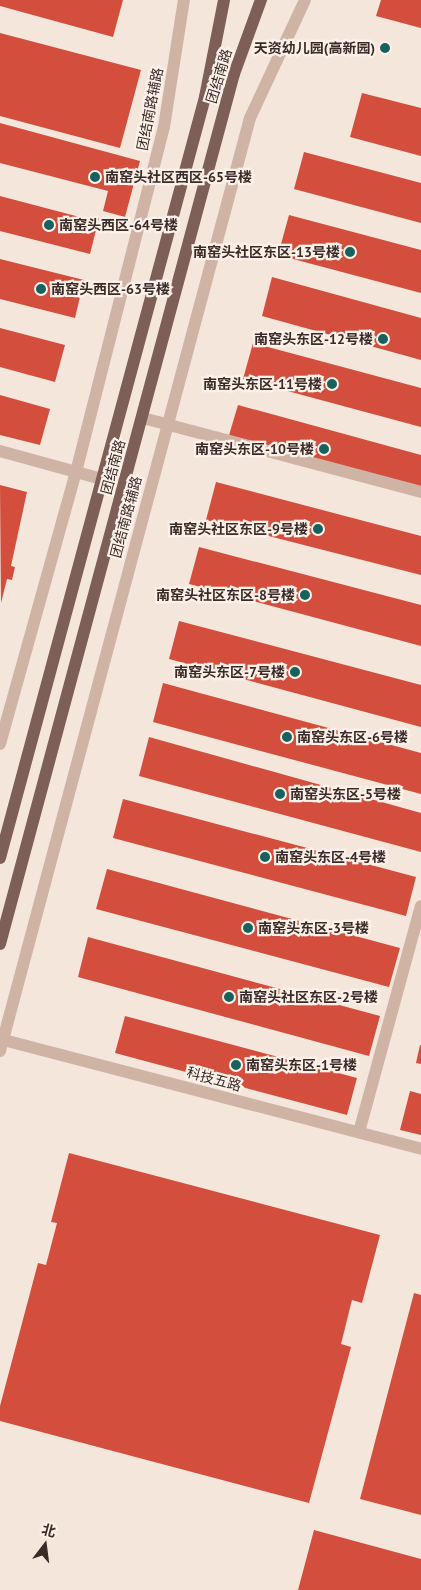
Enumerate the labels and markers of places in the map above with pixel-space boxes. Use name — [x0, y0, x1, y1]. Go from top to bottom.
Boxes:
place label: 天资幼儿园(高新园) — [254, 40, 375, 56]
marker: 天资幼儿园(高新园) — [379, 42, 391, 54]
place label: 南窑头社区西区-65号楼 — [105, 169, 252, 185]
marker: 南窑头社区西区-65号楼 — [89, 171, 101, 183]
place label: 南窑头西区-64号楼 — [59, 217, 178, 233]
marker: 南窑头西区-64号楼 — [43, 219, 55, 231]
place label: 南窑头社区东区-13号楼 — [193, 244, 340, 260]
marker: 南窑头社区东区-13号楼 — [344, 246, 356, 258]
place label: 南窑头西区-63号楼 — [51, 281, 170, 297]
marker: 南窑头西区-63号楼 — [35, 283, 47, 295]
place label: 南窑头东区-12号楼 — [254, 331, 373, 347]
marker: 南窑头东区-12号楼 — [377, 333, 389, 345]
place label: 南窑头东区-11号楼 — [203, 376, 322, 392]
marker: 南窑头东区-11号楼 — [326, 378, 338, 390]
place label: 南窑头东区-10号楼 — [195, 441, 314, 457]
marker: 南窑头东区-10号楼 — [318, 443, 330, 455]
place label: 南窑头社区东区-9号楼 — [169, 521, 308, 537]
marker: 南窑头社区东区-9号楼 — [312, 523, 324, 535]
place label: 南窑头社区东区-8号楼 — [156, 587, 295, 603]
marker: 南窑头社区东区-8号楼 — [299, 589, 311, 601]
place label: 南窑头东区-7号楼 — [174, 664, 285, 680]
marker: 南窑头东区-7号楼 — [289, 666, 301, 678]
place label: 南窑头东区-6号楼 — [297, 729, 408, 745]
marker: 南窑头东区-6号楼 — [281, 731, 293, 743]
place label: 南窑头东区-5号楼 — [290, 786, 401, 802]
marker: 南窑头东区-5号楼 — [274, 788, 286, 800]
place label: 南窑头东区-4号楼 — [275, 849, 386, 865]
marker: 南窑头东区-4号楼 — [259, 851, 271, 863]
place label: 南窑头东区-3号楼 — [258, 920, 369, 936]
marker: 南窑头东区-3号楼 — [242, 922, 254, 934]
place label: 南窑头社区东区-2号楼 — [239, 989, 378, 1005]
marker: 南窑头社区东区-2号楼 — [223, 991, 235, 1003]
place label: 南窑头东区-1号楼 — [246, 1057, 357, 1073]
marker: 南窑头东区-1号楼 — [230, 1059, 242, 1071]

